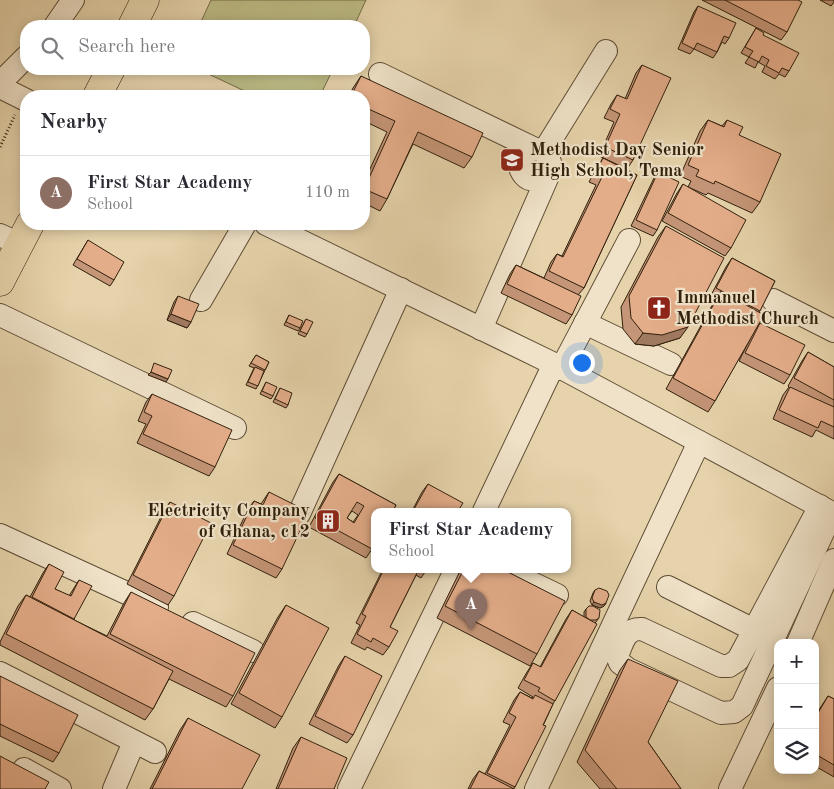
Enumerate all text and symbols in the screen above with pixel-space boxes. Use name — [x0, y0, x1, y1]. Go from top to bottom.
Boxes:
search box — [20, 20, 370, 75]
icon: search — [38, 34, 66, 62]
text: Search here — [78, 38, 175, 57]
text: Nearby — [40, 112, 108, 133]
place label: Methodist Day Senior High School, Tema — [530, 141, 704, 180]
school or university icon: Methodist Day Senior High School, Tema — [499, 147, 525, 173]
text: First Star Academy — [87, 174, 252, 193]
text: A — [50, 185, 62, 201]
text: 110 m — [305, 185, 350, 201]
text: School — [87, 197, 133, 213]
place label: Immanuel Methodist Church — [676, 289, 819, 328]
church icon: Immanuel Methodist Church — [646, 295, 672, 321]
your location — [569, 350, 595, 376]
place label: Electricity Company of Ghana, c12 — [147, 502, 310, 541]
building icon: Electricity Company of Ghana, c12 — [315, 508, 341, 534]
popup — [371, 508, 571, 573]
text: First Star Academy — [388, 521, 554, 540]
text: School — [388, 544, 434, 560]
pin: A — [455, 589, 487, 630]
map controls — [774, 639, 819, 774]
button: + — [774, 639, 819, 684]
button: − — [774, 684, 819, 729]
button: layers — [774, 729, 819, 774]

